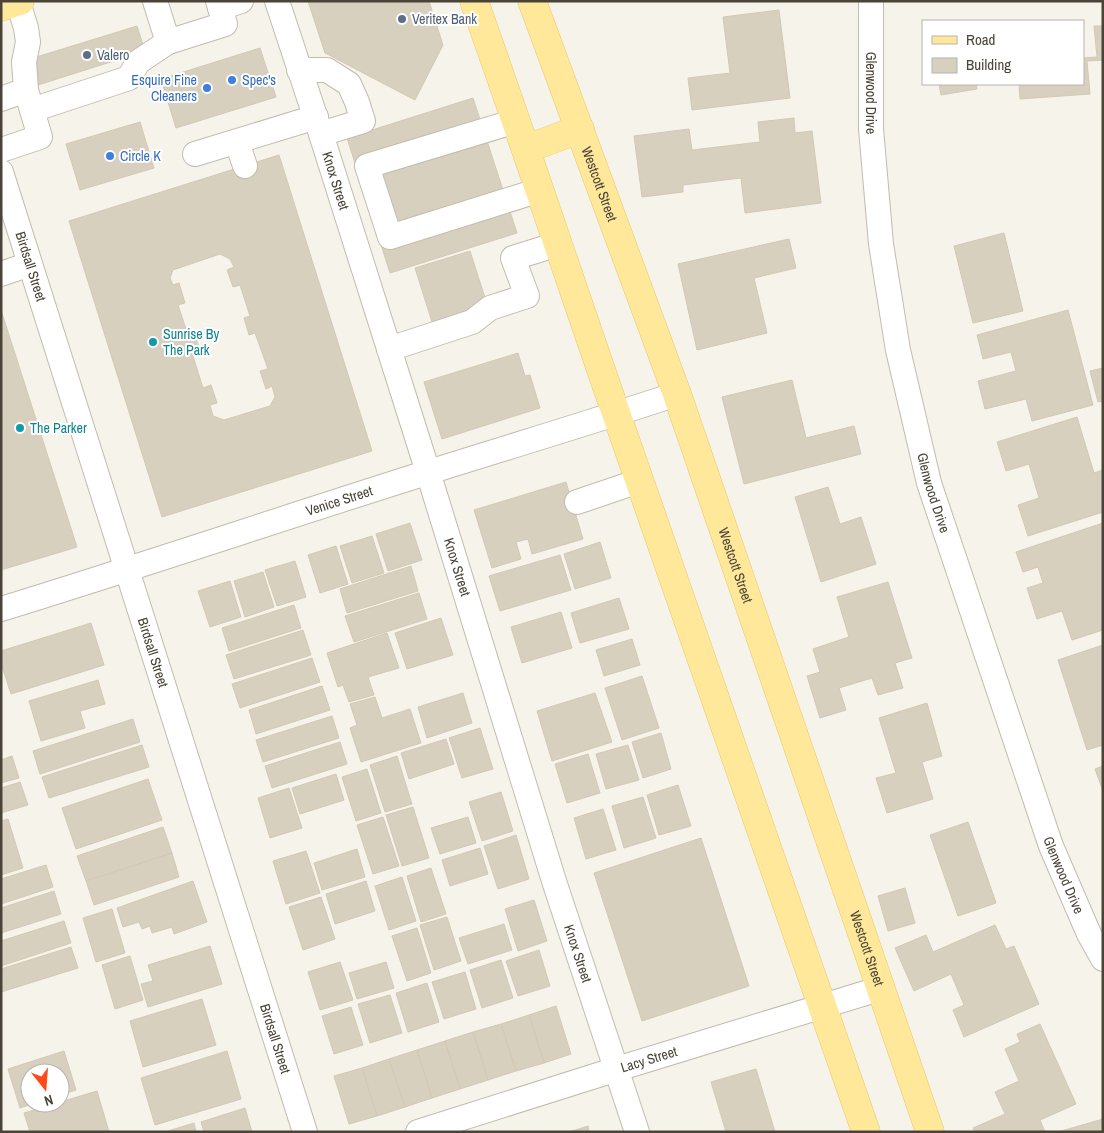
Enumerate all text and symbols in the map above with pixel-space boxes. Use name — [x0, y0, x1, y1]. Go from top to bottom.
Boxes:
place label: Veritex Bank — [412, 10, 477, 28]
marker: Veritex Bank — [396, 13, 408, 25]
legend — [922, 20, 1084, 85]
text: Road — [966, 29, 995, 50]
place label: Valero — [97, 46, 129, 64]
marker: Valero — [81, 49, 93, 61]
street label: Glenwood Drive — [862, 52, 880, 135]
text: Building — [966, 54, 1011, 75]
place label: Esquire Fine Cleaners — [131, 71, 197, 105]
place label: Spec's — [242, 71, 276, 89]
marker: Spec's — [226, 74, 238, 86]
marker: Esquire Fine Cleaners — [201, 82, 213, 94]
street label: Westcott Street — [577, 144, 622, 224]
place label: Circle K — [120, 147, 161, 165]
street label: Knox Street — [318, 149, 353, 212]
marker: Circle K — [104, 150, 116, 162]
street label: Birdsall Street — [11, 229, 50, 304]
place label: Sunrise By The Park — [163, 325, 219, 359]
marker: Sunrise By The Park — [147, 336, 159, 348]
place label: The Parker — [30, 419, 87, 437]
marker: The Parker — [14, 422, 26, 434]
street label: Glenwood Drive — [913, 451, 954, 535]
street label: Venice Street — [303, 482, 375, 520]
street label: Westcott Street — [715, 525, 757, 605]
street label: Knox Street — [440, 536, 475, 598]
street label: Birdsall Street — [134, 615, 173, 690]
street label: Glenwood Drive — [1039, 834, 1088, 916]
street label: Westcott Street — [846, 908, 888, 988]
street label: Knox Street — [560, 922, 596, 985]
street label: Birdsall Street — [256, 1001, 295, 1076]
street label: Lacy Street — [618, 1042, 679, 1076]
north arrow — [20, 1063, 70, 1113]
text: N — [42, 1091, 55, 1110]

